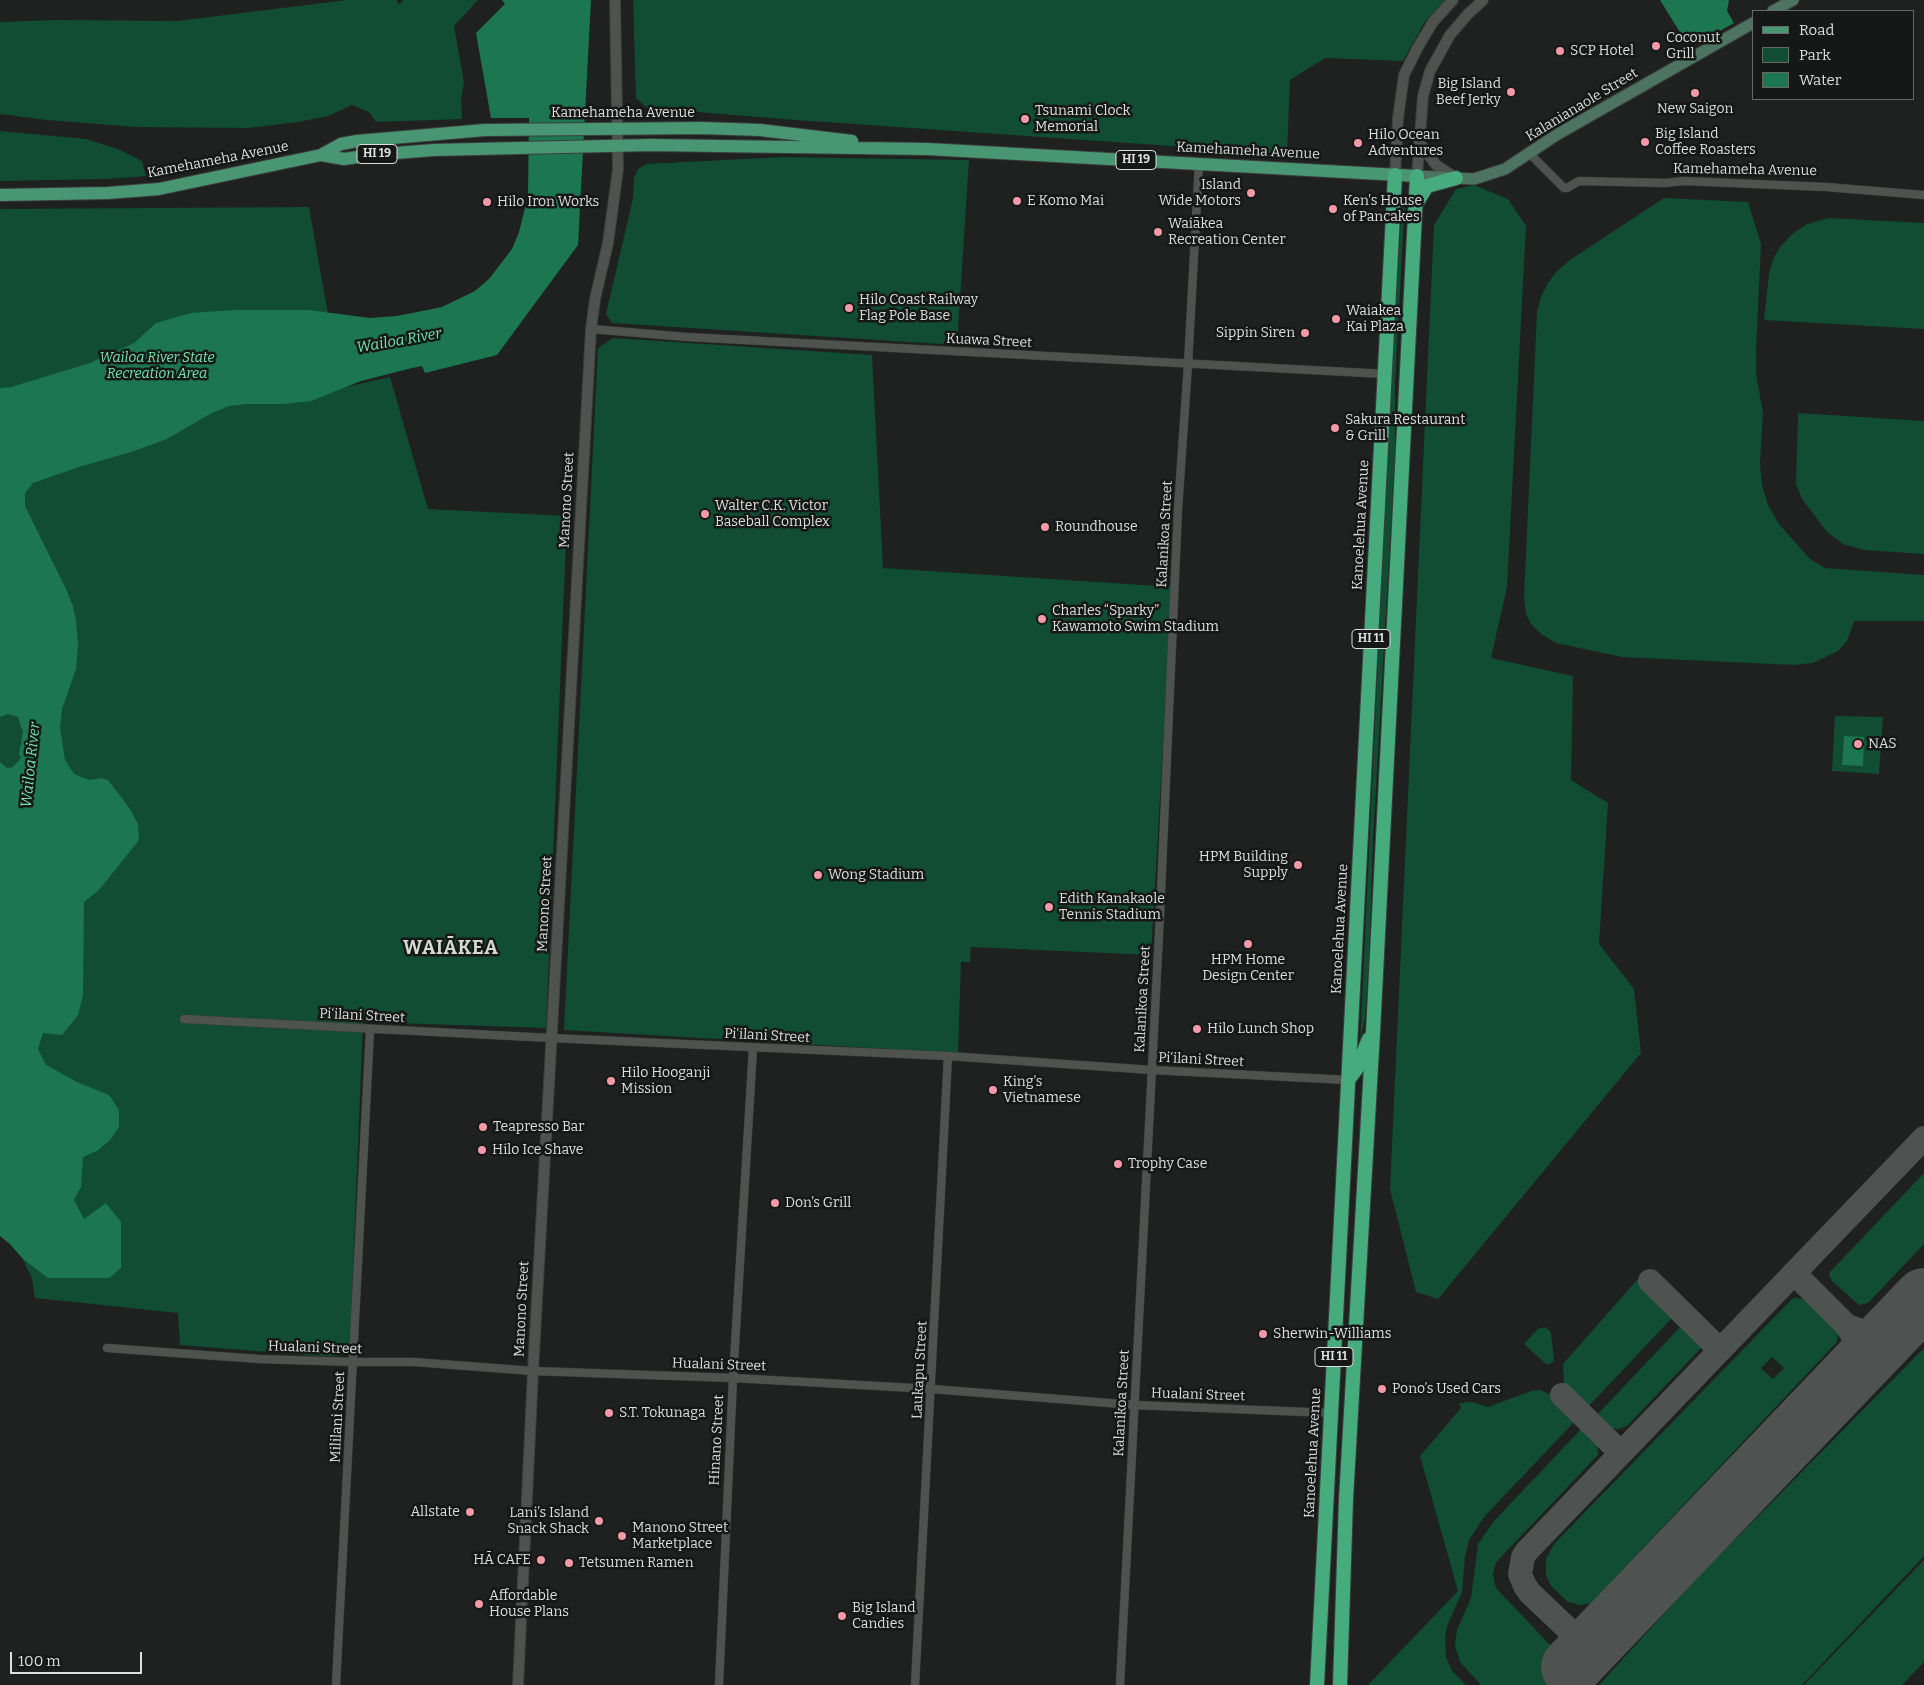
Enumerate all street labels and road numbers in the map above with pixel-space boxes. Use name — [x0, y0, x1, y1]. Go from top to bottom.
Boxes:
street label: Kalanianaole Street — [1523, 65, 1641, 145]
street label: Kamehameha Avenue — [551, 105, 695, 121]
street label: Kamehameha Avenue — [146, 138, 290, 182]
street label: Kamehameha Avenue — [1176, 139, 1320, 163]
road number: HI 19 — [357, 144, 397, 164]
road number: HI 19 — [1116, 150, 1156, 170]
street label: Kamehameha Avenue — [1673, 160, 1817, 180]
street label: Kuawa Street — [945, 330, 1033, 352]
street label: Manono Street — [556, 452, 578, 548]
street label: Kanoelehua Avenue — [1349, 459, 1373, 591]
street label: Kalanikoa Street — [1154, 480, 1176, 588]
road number: HI 11 — [1352, 630, 1390, 648]
street label: Manono Street — [534, 856, 556, 952]
street label: Kanoelehua Avenue — [1328, 863, 1352, 995]
street label: Kalanikoa Street — [1132, 945, 1154, 1053]
street label: Pi‘ilani Street — [319, 1005, 405, 1027]
street label: Pi‘ilani Street — [724, 1025, 810, 1047]
street label: Pi‘ilani Street — [1158, 1049, 1244, 1071]
street label: Manono Street — [511, 1261, 533, 1357]
street label: Laukapu Street — [909, 1320, 931, 1420]
street label: Hualani Street — [268, 1338, 362, 1358]
road number: HI 11 — [1315, 1348, 1353, 1366]
street label: Kalanikoa Street — [1111, 1349, 1133, 1457]
street label: Hualani Street — [672, 1355, 766, 1375]
street label: Mililani Street — [327, 1371, 349, 1463]
street label: Hualani Street — [1151, 1385, 1245, 1405]
street label: Kanoelehua Avenue — [1301, 1387, 1325, 1519]
street label: Hinano Street — [706, 1394, 728, 1486]

